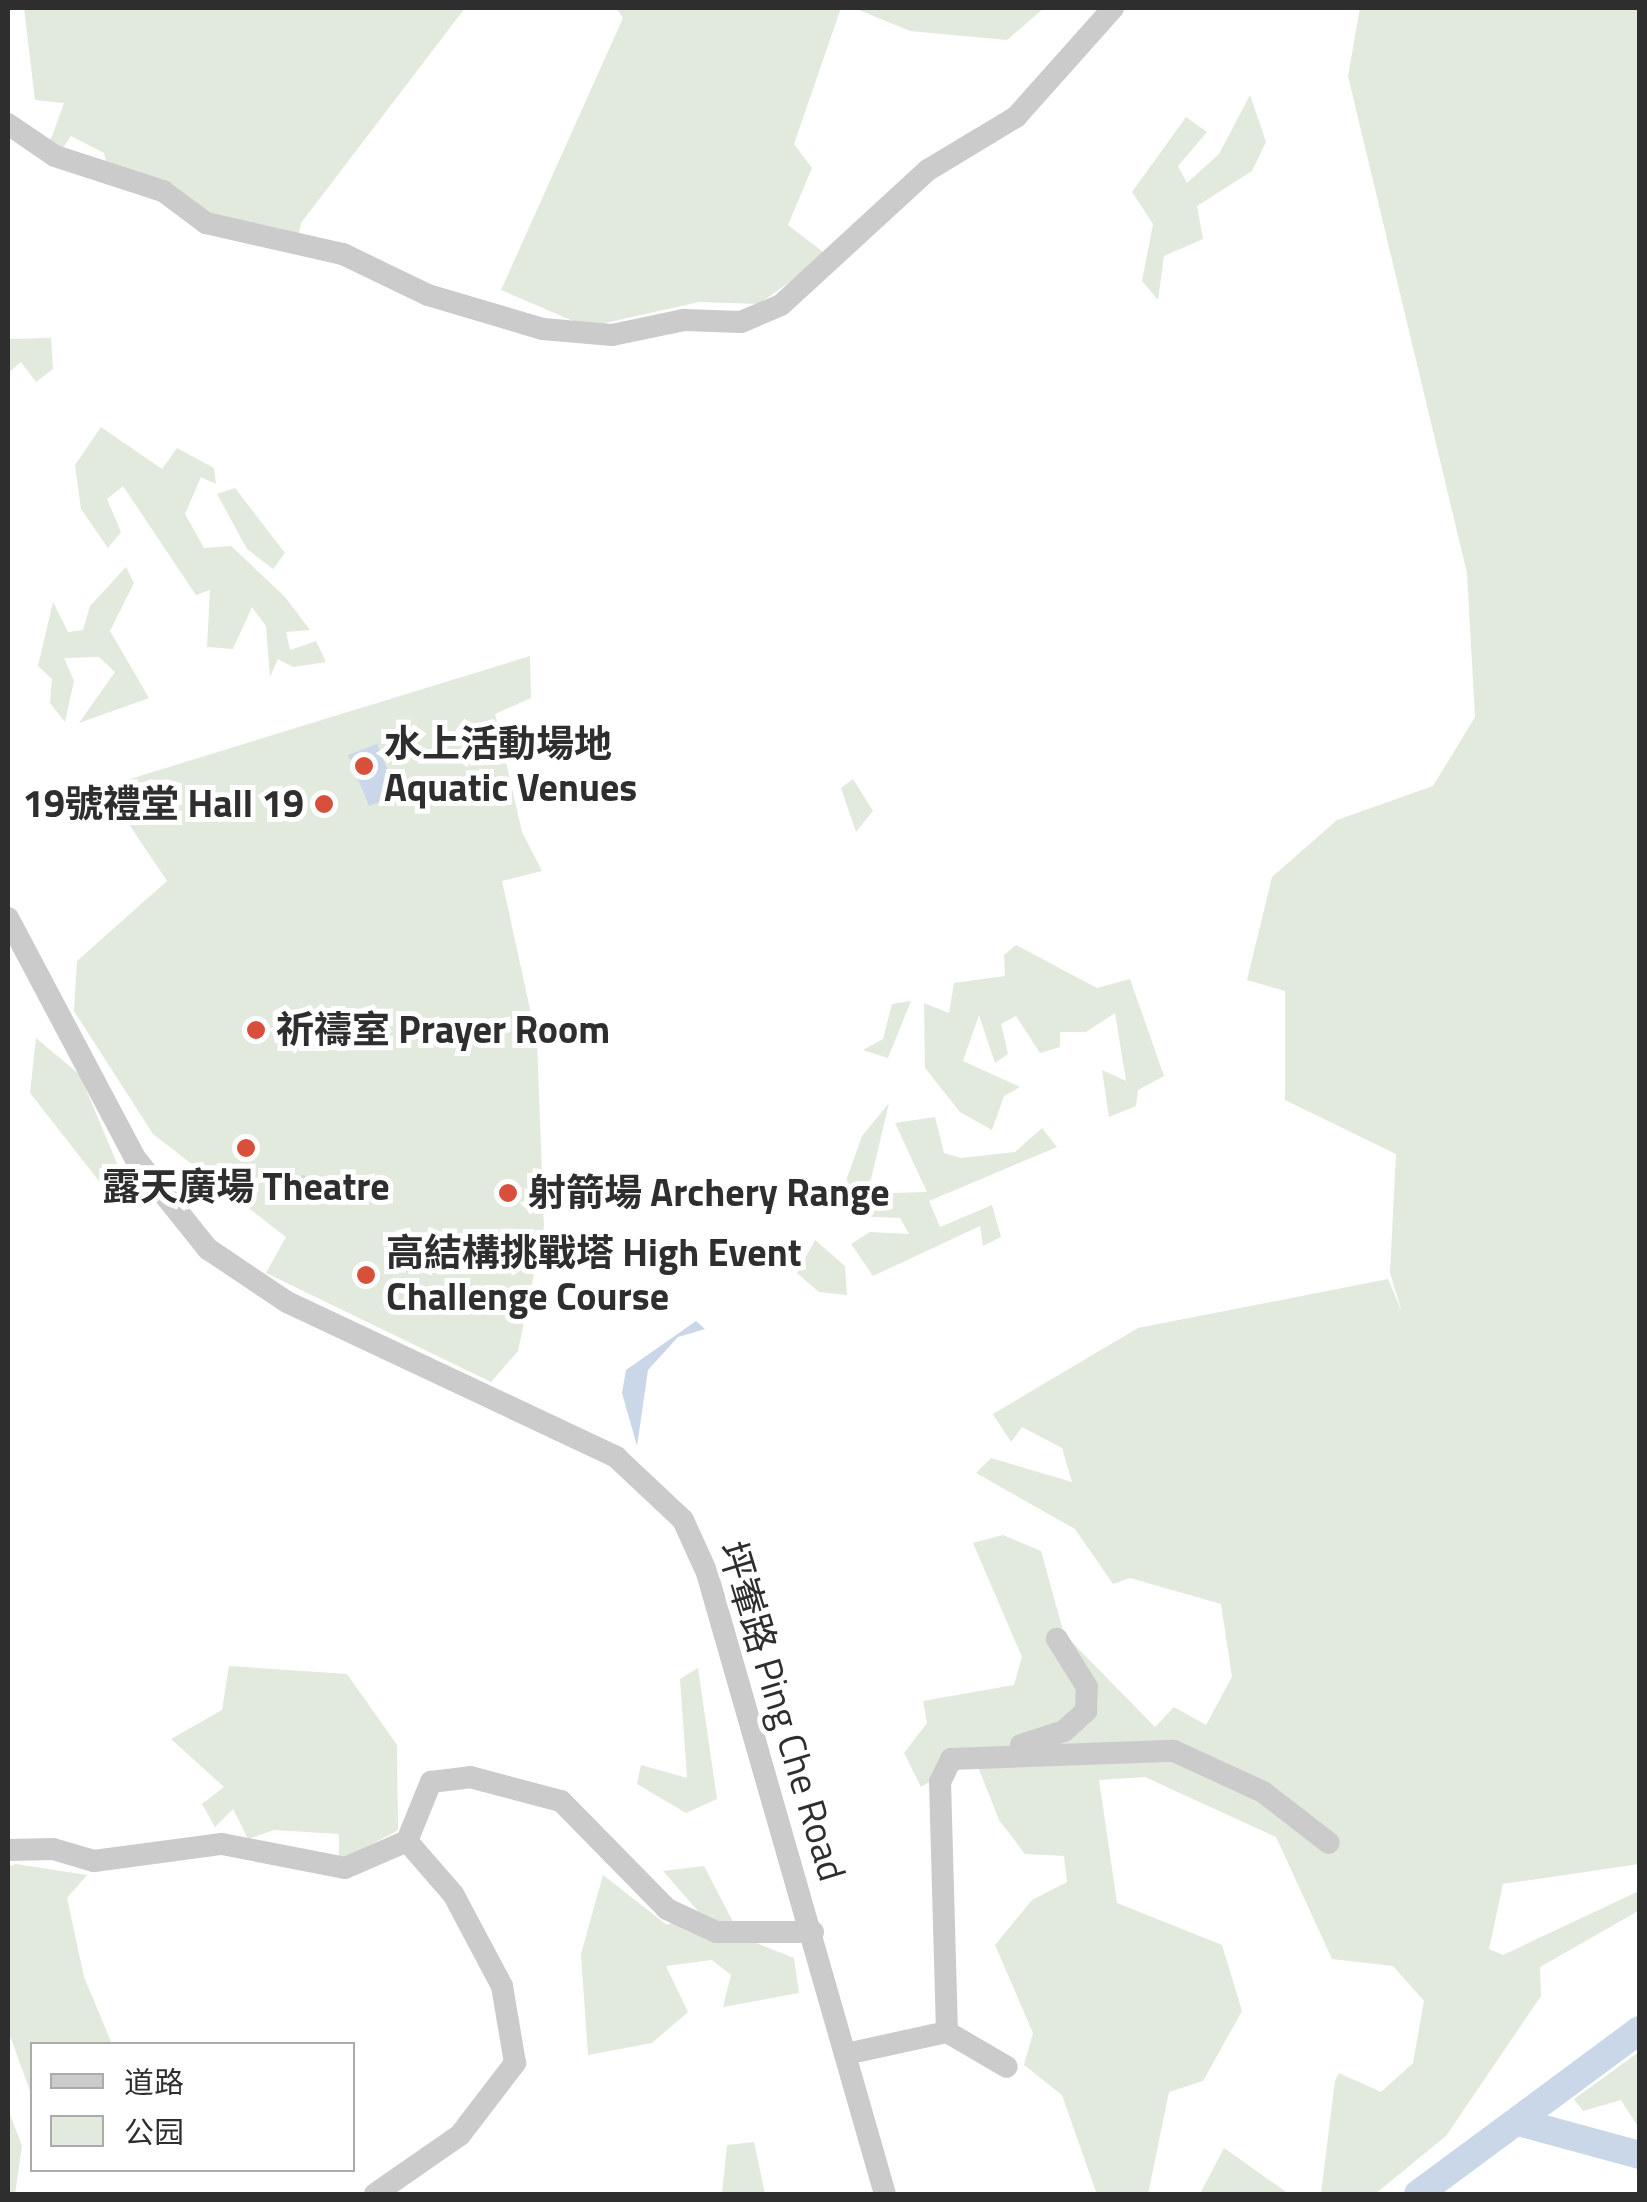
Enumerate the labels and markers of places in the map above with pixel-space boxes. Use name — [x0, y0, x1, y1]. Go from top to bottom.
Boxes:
place label: 水上活動場地 Aquatic Venues — [384, 721, 637, 811]
marker: 水上活動場地 Aquatic Venues — [353, 755, 375, 777]
place label: 19號禮堂 Hall 19 — [22, 781, 304, 827]
marker: 19號禮堂 Hall 19 — [313, 793, 335, 815]
place label: 祈禱室 Prayer Room — [276, 1007, 610, 1053]
marker: 祈禱室 Prayer Room — [245, 1019, 267, 1041]
marker: 露天廣場 Theatre — [235, 1137, 257, 1159]
place label: 露天廣場 Theatre — [102, 1164, 390, 1210]
place label: 射箭場 Archery Range — [528, 1170, 890, 1216]
marker: 射箭場 Archery Range — [497, 1182, 519, 1204]
place label: 高結構挑戰塔 High Event Challenge Course — [386, 1230, 801, 1320]
marker: 高結構挑戰塔 High Event Challenge Course — [355, 1264, 377, 1286]

